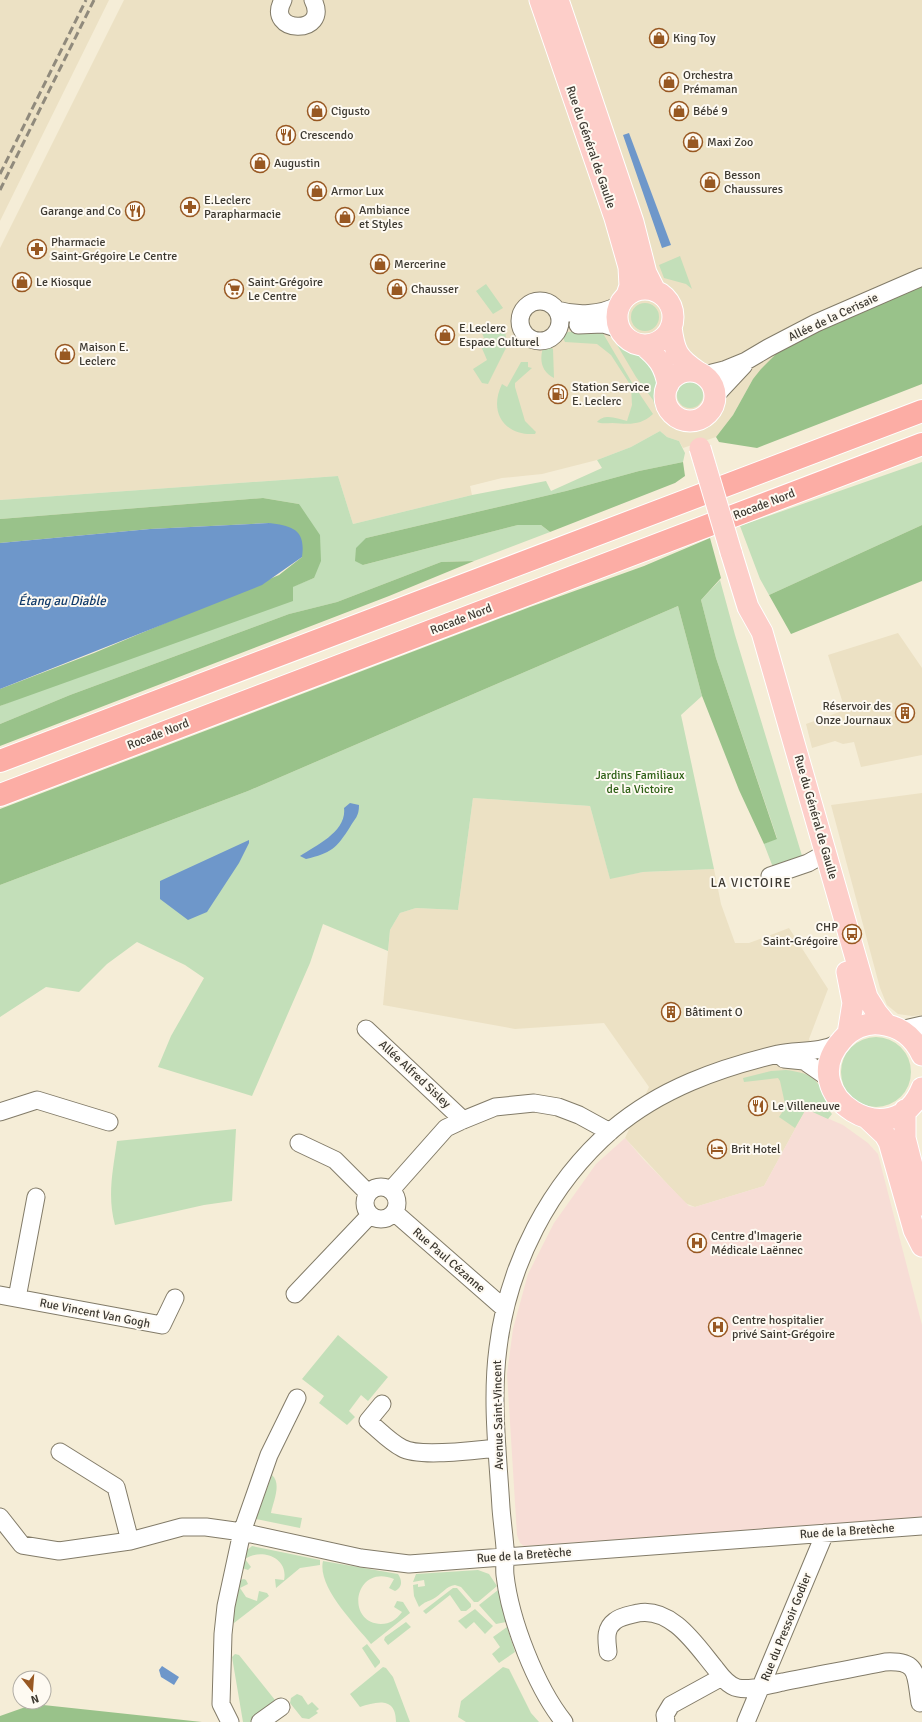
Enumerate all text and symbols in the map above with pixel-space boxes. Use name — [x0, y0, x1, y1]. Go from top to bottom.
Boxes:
shop icon: King Toy — [648, 27, 670, 49]
place label: King Toy — [673, 31, 716, 46]
place label: Orchestra Prémaman — [683, 68, 738, 97]
shop icon: Orchestra Prémaman — [658, 71, 680, 93]
street label: Rue du Général de Gaulle — [562, 84, 619, 210]
shop icon: Cigusto — [306, 100, 328, 122]
shop icon: Bébé 9 — [668, 100, 690, 122]
place label: Cigusto — [331, 104, 370, 119]
place label: Bébé 9 — [693, 104, 728, 119]
restaurant icon: Crescendo — [275, 124, 297, 146]
place label: Crescendo — [300, 128, 353, 143]
shop icon: Maxi Zoo — [682, 131, 704, 153]
place label: Maxi Zoo — [707, 135, 753, 150]
shop icon: Augustin — [249, 152, 271, 174]
place label: Augustin — [274, 156, 320, 171]
place label: Besson Chaussures — [724, 168, 783, 197]
shop icon: Besson Chaussures — [699, 171, 721, 193]
shop icon: Armor Lux — [306, 180, 328, 202]
place label: Armor Lux — [331, 184, 384, 199]
place label: E.Leclerc Parapharmacie — [204, 193, 281, 222]
pharmacy icon: E.Leclerc Parapharmacie — [179, 196, 201, 218]
restaurant icon: Garange and Co — [124, 200, 146, 222]
place label: Ambiance et Styles — [359, 203, 410, 232]
place label: Garange and Co — [40, 204, 121, 219]
shop icon: Ambiance et Styles — [334, 206, 356, 228]
place label: Pharmacie Saint-Grégoire Le Centre — [51, 235, 177, 264]
pharmacy icon: Pharmacie Saint-Grégoire Le Centre — [26, 238, 48, 260]
shop icon: Mercerine — [369, 253, 391, 275]
place label: Mercerine — [394, 257, 446, 272]
shop icon: Le Kiosque — [11, 271, 33, 293]
place label: Le Kiosque — [36, 275, 91, 290]
place label: Saint-Grégoire Le Centre — [248, 275, 323, 304]
supermarket icon: Saint-Grégoire Le Centre — [223, 278, 245, 300]
shop icon: Chausser — [386, 278, 408, 300]
place label: Chausser — [411, 282, 459, 297]
street label: Allée de la Cerisaie — [786, 290, 881, 345]
place label: E.Leclerc Espace Culturel — [459, 321, 540, 350]
shop icon: E.Leclerc Espace Culturel — [434, 324, 456, 346]
place label: Maison E. Leclerc — [79, 340, 129, 369]
shop icon: Maison E. Leclerc — [54, 343, 76, 365]
place label: Station Service E. Leclerc — [572, 380, 649, 409]
fuel station icon: Station Service E. Leclerc — [547, 383, 569, 405]
street label: Rocade Nord — [731, 486, 797, 523]
water label: Étang au Diable — [18, 593, 107, 609]
street label: Rocade Nord — [428, 601, 494, 638]
place label: Réservoir des Onze Journaux — [815, 699, 891, 728]
building icon: Réservoir des Onze Journaux — [894, 702, 916, 724]
street label: Rocade Nord — [125, 716, 191, 753]
street label: Rue du Général de Gaulle — [791, 753, 840, 881]
park label: Jardins Familiaux de la Victoire — [595, 768, 685, 797]
district label: LA VICTOIRE — [710, 875, 792, 891]
place label: CHP Saint-Grégoire — [763, 920, 838, 949]
bus stop icon: CHP Saint-Grégoire — [841, 923, 863, 945]
building icon: Bâtiment O — [660, 1001, 682, 1023]
place label: Bâtiment O — [685, 1005, 743, 1020]
street label: Allée Alfred Sisley — [376, 1037, 454, 1112]
restaurant icon: Le Villeneuve — [747, 1095, 769, 1117]
place label: Le Villeneuve — [772, 1099, 840, 1114]
hotel icon: Brit Hotel — [706, 1138, 728, 1160]
place label: Brit Hotel — [731, 1142, 781, 1157]
street label: Rue Paul Cézanne — [409, 1225, 488, 1296]
place label: Centre d'Imagerie Médicale Laënnec — [711, 1229, 803, 1258]
hospital icon: Centre d'Imagerie Médicale Laënnec — [686, 1232, 708, 1254]
street label: Rue Vincent Van Gogh — [38, 1295, 151, 1332]
place label: Centre hospitalier privé Saint-Grégoire — [732, 1313, 835, 1342]
hospital icon: Centre hospitalier privé Saint-Grégoire — [707, 1316, 729, 1338]
street label: Avenue Saint-Vincent — [490, 1360, 507, 1470]
street label: Rue de la Bretèche — [799, 1521, 895, 1542]
street label: Rue de la Bretèche — [476, 1545, 572, 1566]
street label: Rue du Pressoir Godier — [758, 1570, 815, 1684]
north arrow — [12, 1670, 52, 1710]
text: N — [29, 1692, 40, 1706]

